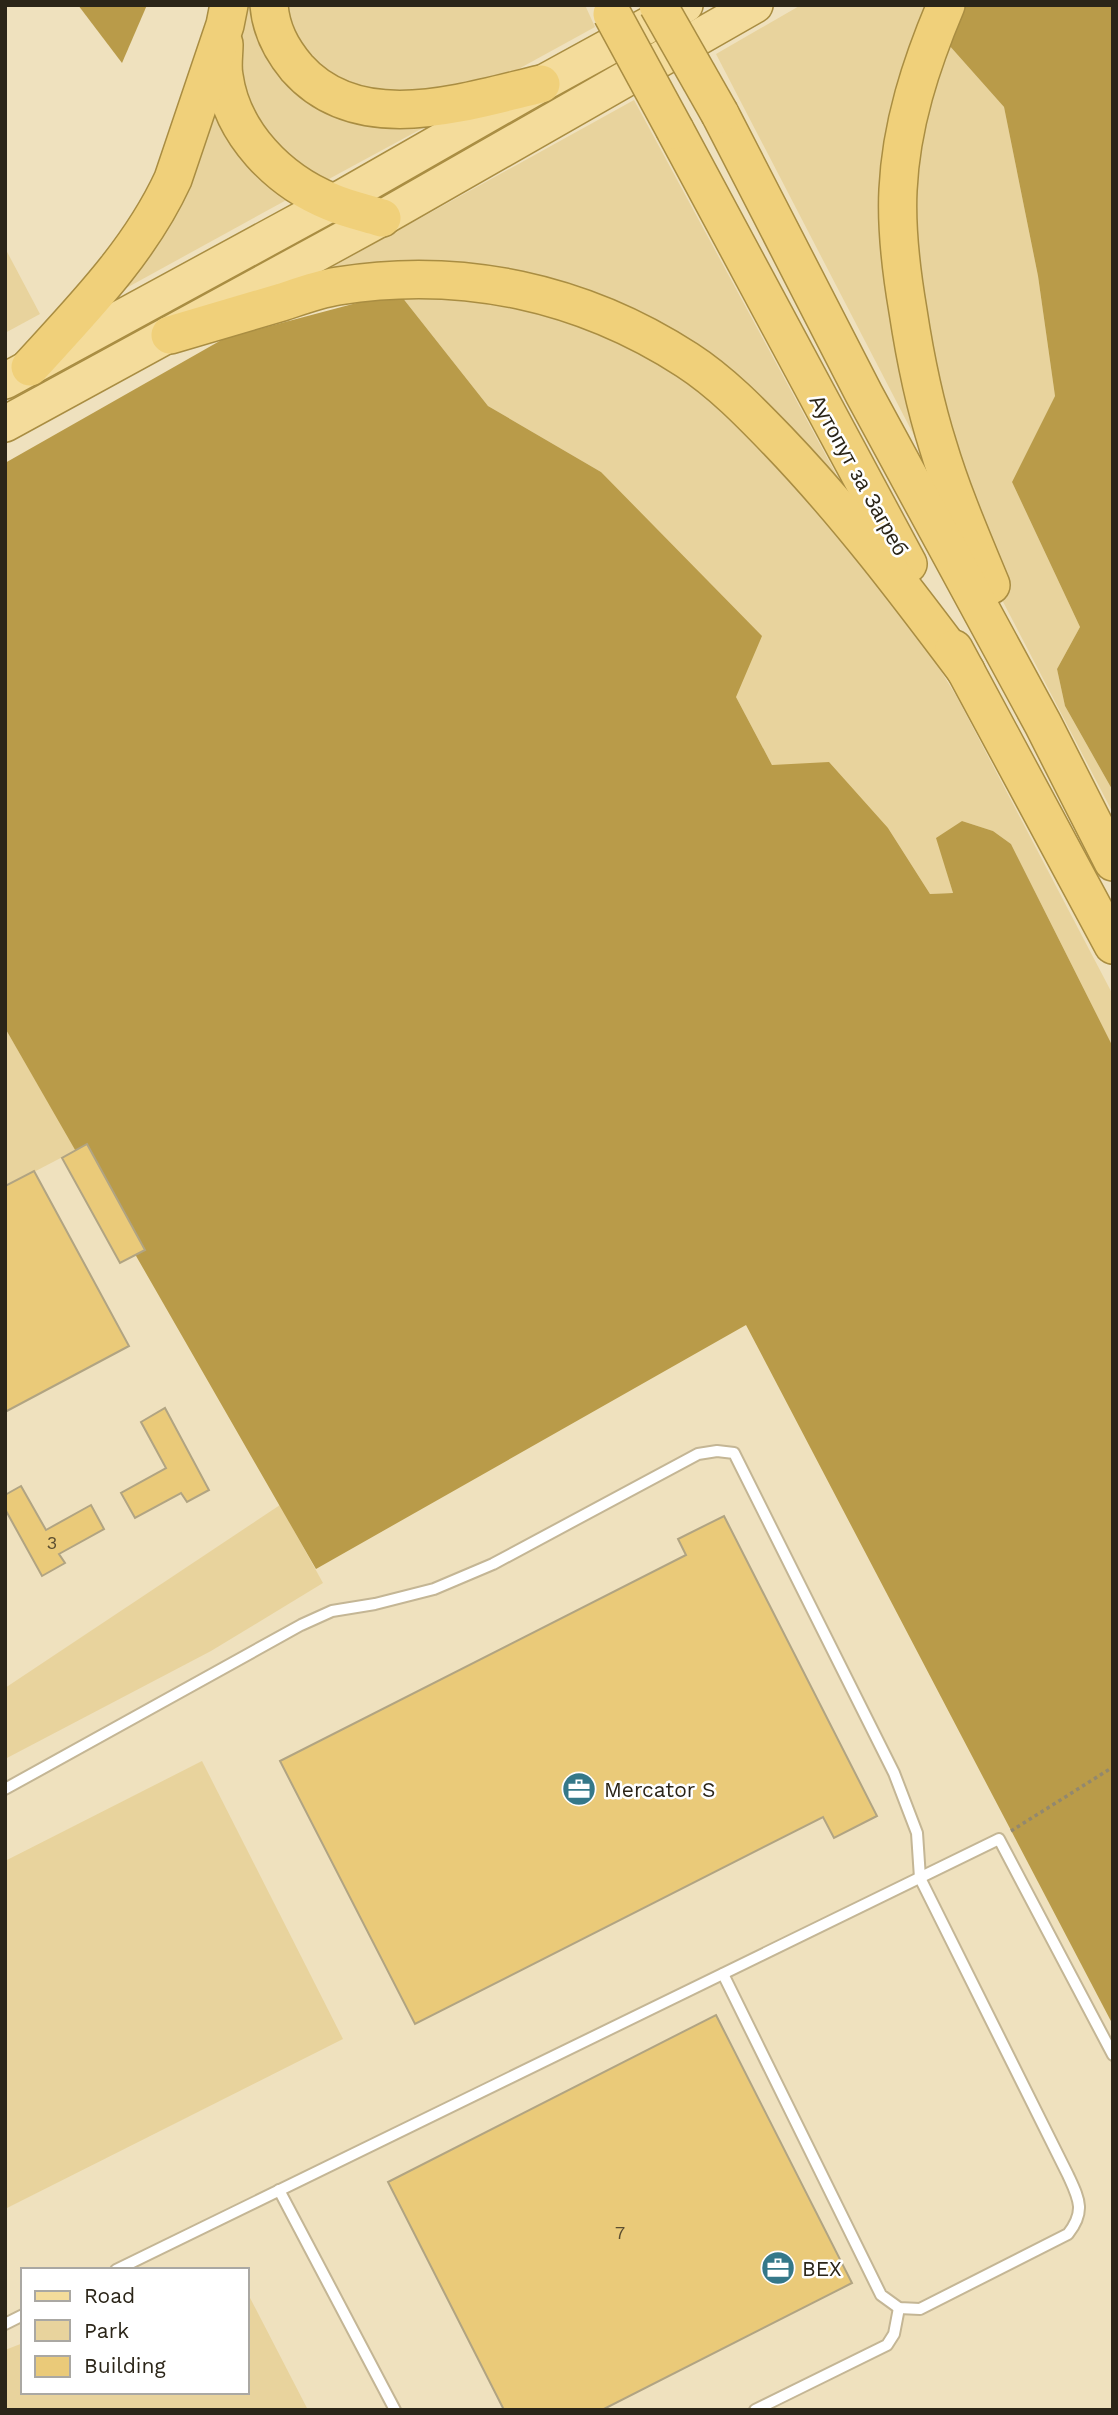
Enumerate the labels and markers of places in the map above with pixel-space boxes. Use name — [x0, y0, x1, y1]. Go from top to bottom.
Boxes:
office icon: Mercator S — [560, 1770, 598, 1808]
place label: Mercator S — [604, 1777, 715, 1802]
office icon: BEX — [759, 2249, 797, 2287]
place label: BEX — [802, 2256, 842, 2281]

